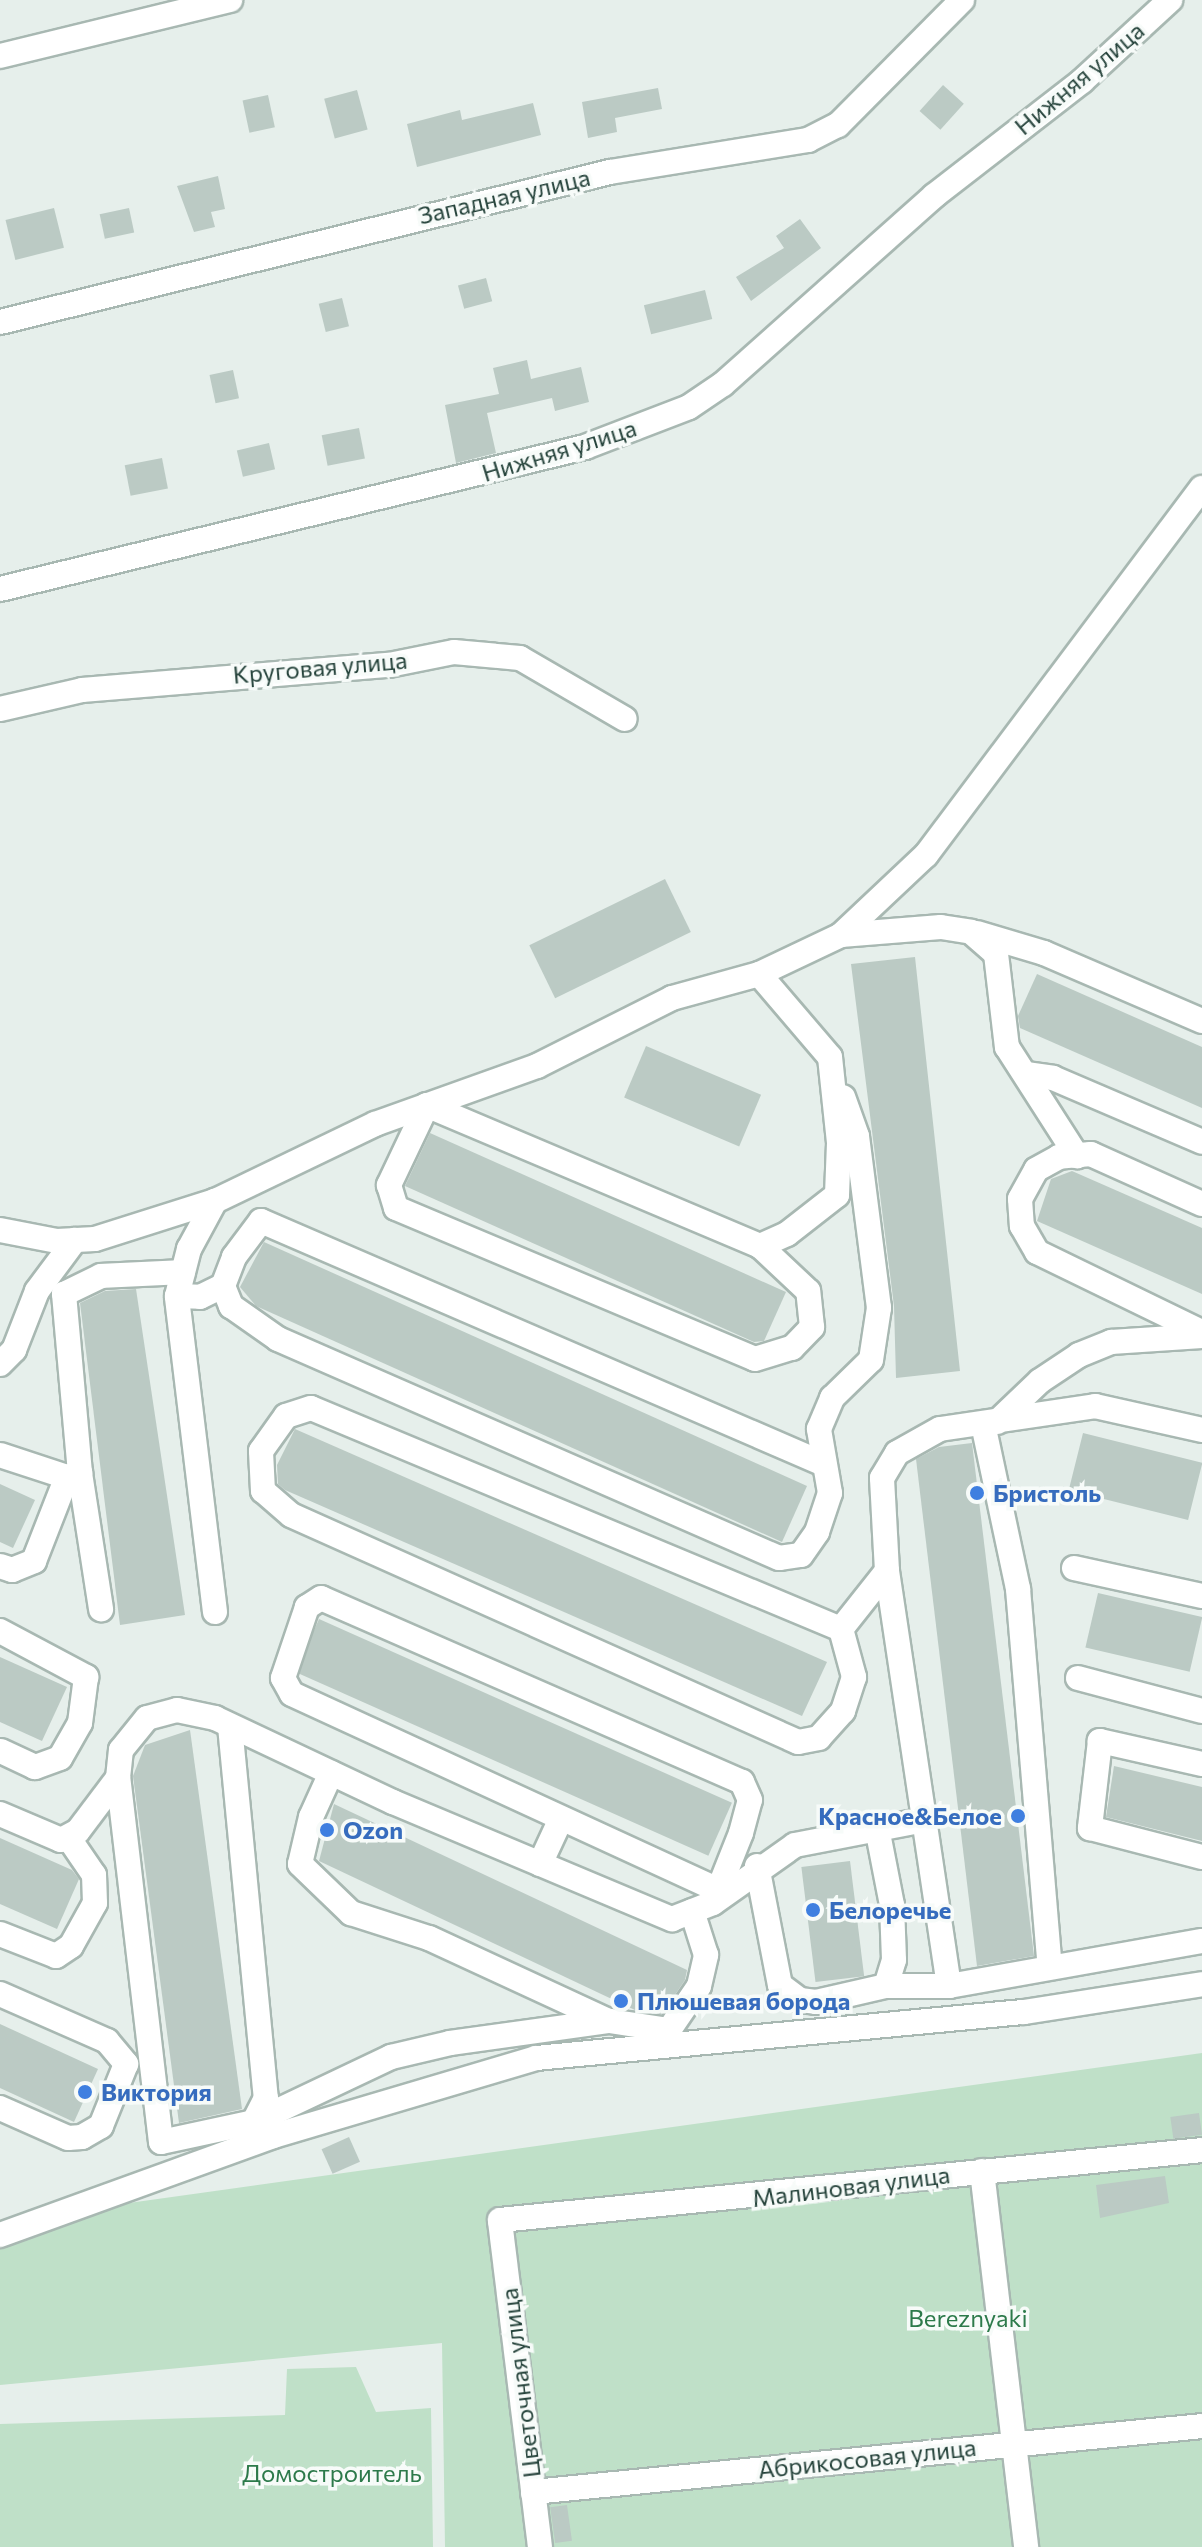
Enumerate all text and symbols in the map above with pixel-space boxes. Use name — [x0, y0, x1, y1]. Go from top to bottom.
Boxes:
street label: Нижняя улица — [1008, 16, 1150, 140]
street label: Западная улица — [415, 162, 593, 230]
street label: Нижняя улица — [478, 413, 640, 487]
street label: Круговая улица — [232, 645, 408, 689]
place label: Бристоль — [993, 1479, 1101, 1507]
marker: Бристоль — [968, 1484, 986, 1502]
place label: Красное&Белое — [818, 1802, 1002, 1830]
marker: Красное&Белое — [1009, 1807, 1027, 1825]
place label: Ozon — [343, 1816, 403, 1844]
marker: Ozon — [318, 1821, 336, 1839]
place label: Белоречье — [829, 1896, 951, 1924]
marker: Белоречье — [804, 1901, 822, 1919]
place label: Плюшевая борода — [637, 1987, 850, 2015]
marker: Плюшевая борода — [612, 1992, 630, 2010]
place label: Виктория — [101, 2078, 212, 2106]
marker: Виктория — [76, 2083, 94, 2101]
street label: Малиновая улица — [751, 2160, 951, 2212]
street label: Цветочная улица — [494, 2286, 546, 2480]
park label: Bereznyaki — [908, 2304, 1028, 2332]
street label: Абрикосовая улица — [756, 2432, 978, 2484]
park label: Домостроитель — [242, 2459, 422, 2487]

